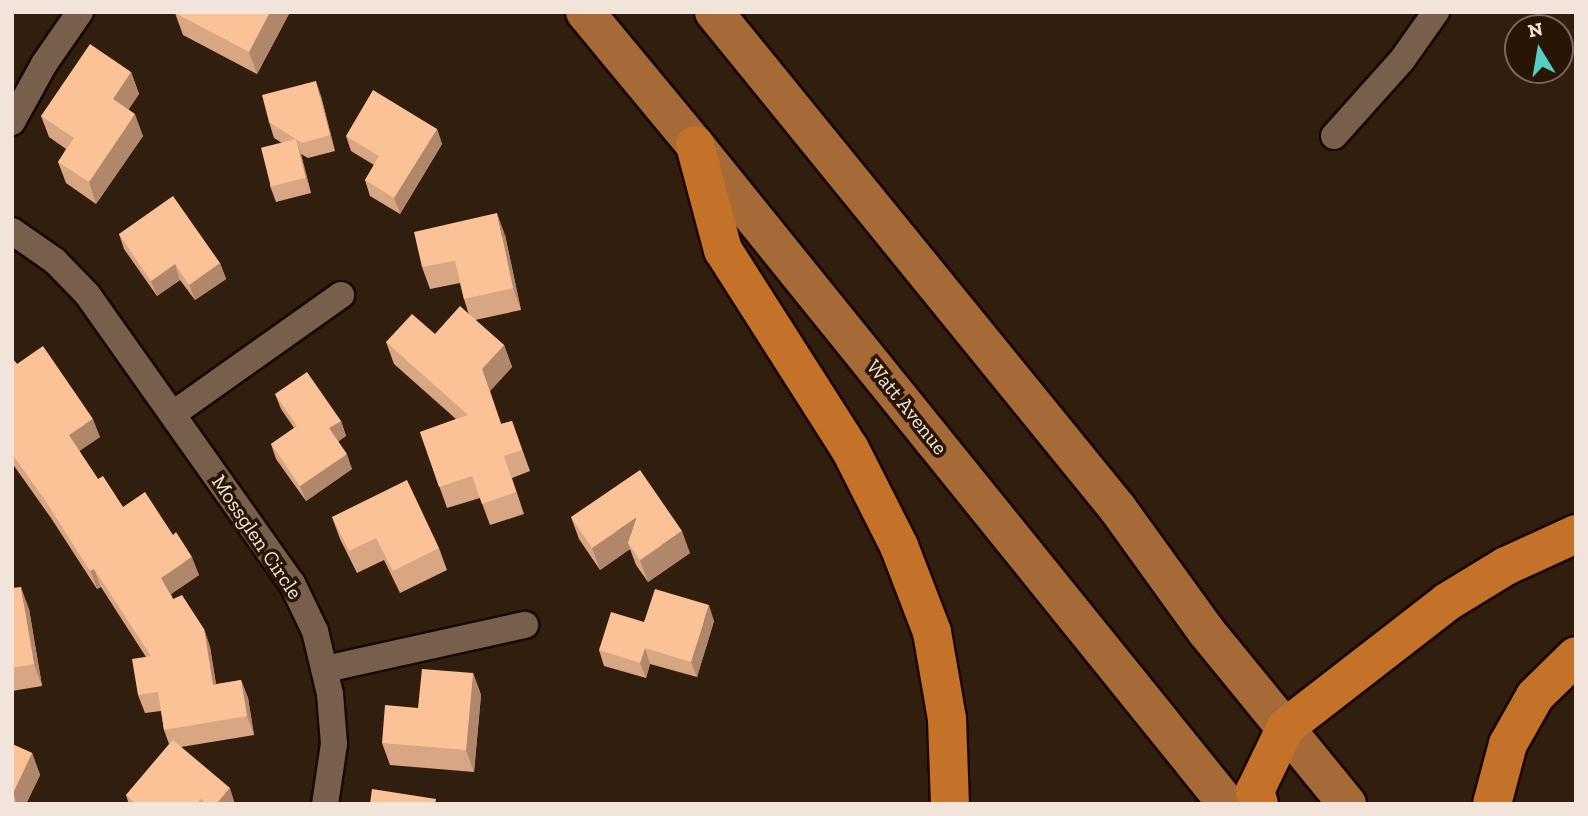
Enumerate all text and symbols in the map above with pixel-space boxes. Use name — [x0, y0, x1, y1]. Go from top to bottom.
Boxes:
north arrow — [1504, 14, 1574, 84]
text: N — [1526, 17, 1545, 43]
street label: Watt Avenue — [861, 354, 953, 460]
street label: Mossglen Circle — [206, 470, 308, 604]

